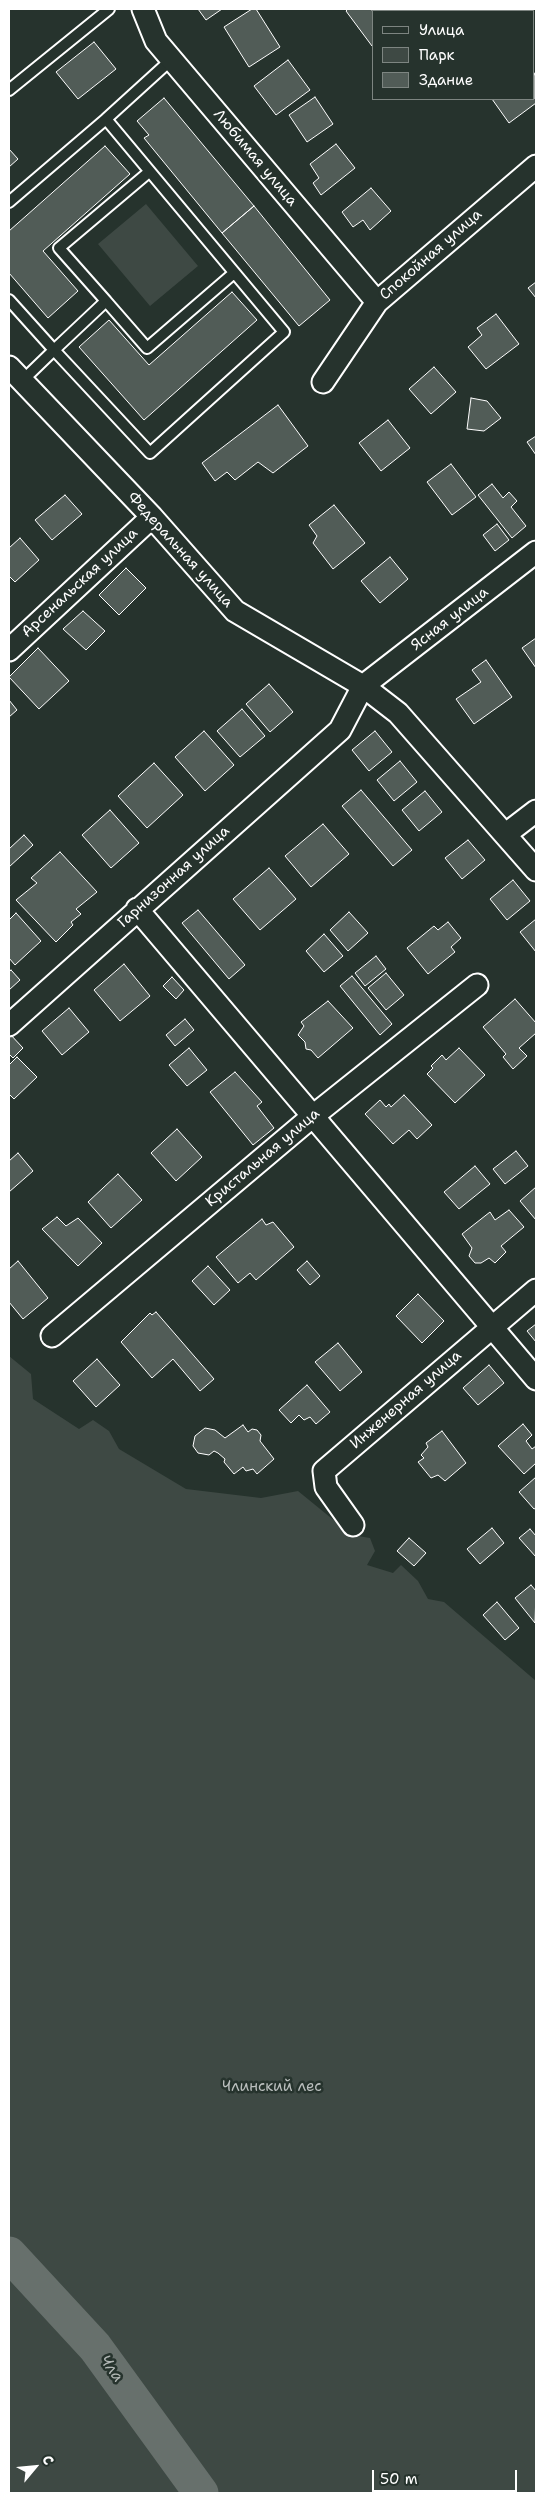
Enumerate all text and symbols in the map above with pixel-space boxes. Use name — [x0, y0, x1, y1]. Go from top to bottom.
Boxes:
legend — [372, 10, 535, 100]
text: Улица — [419, 20, 464, 40]
text: Парк — [419, 45, 455, 65]
text: Здание — [419, 70, 473, 90]
street label: Любимая улица — [209, 106, 301, 210]
street label: Спокойная улица — [376, 206, 486, 304]
street label: Федеральная улица — [123, 488, 237, 612]
street label: Арсенальская улица — [18, 524, 142, 642]
street label: Ясная улица — [408, 583, 492, 655]
street label: Гарнизонная улица — [114, 822, 234, 932]
street label: Кристальная улица — [202, 1105, 324, 1211]
street label: Инженерная улица — [347, 1347, 465, 1453]
park label: Члинский лес — [222, 2078, 322, 2096]
water label: Чла — [95, 2352, 127, 2386]
north arrow — [10, 2442, 60, 2492]
text: С — [38, 2452, 58, 2468]
scale bar — [375, 2460, 520, 2492]
text: 50 m — [380, 2469, 418, 2489]

